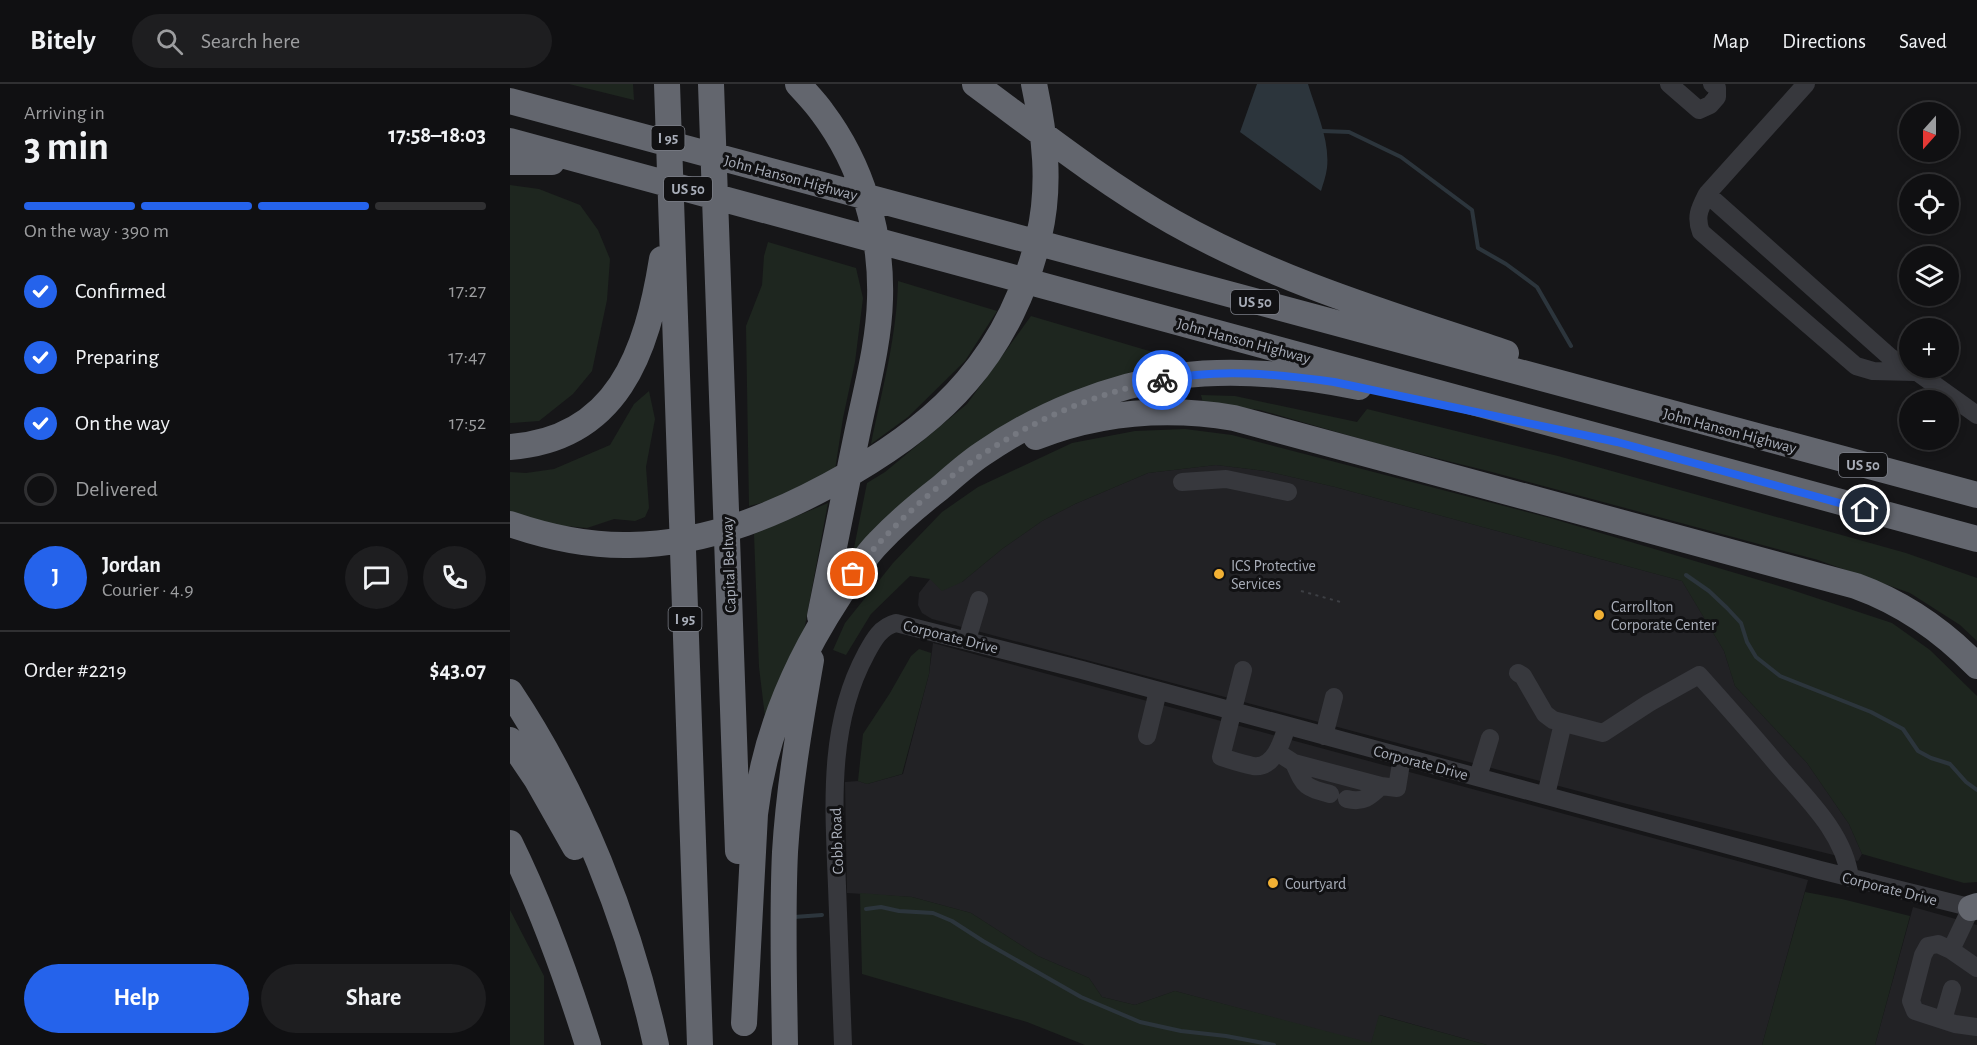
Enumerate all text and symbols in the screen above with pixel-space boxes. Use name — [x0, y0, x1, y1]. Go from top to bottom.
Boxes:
search box — [132, 14, 552, 68]
icon: search — [153, 25, 186, 58]
text: Bitely — [30, 27, 96, 55]
text: Search here — [201, 30, 300, 52]
text: Map — [1713, 31, 1749, 52]
text: Directions — [1782, 31, 1866, 52]
text: Saved — [1899, 31, 1947, 52]
north arrow — [1899, 102, 1959, 162]
map controls — [1899, 102, 1959, 450]
text: Arriving in — [24, 103, 105, 123]
text: 17:58–18:03 — [388, 124, 486, 146]
road number: I 95 — [652, 126, 684, 150]
text: 3 min — [24, 128, 109, 167]
street label: John Hanson Highway — [722, 152, 859, 204]
button: locate — [1899, 174, 1959, 234]
road number: US 50 — [664, 177, 712, 201]
text: On the way · 390 m — [24, 221, 169, 241]
button: layers — [1899, 246, 1959, 306]
icon: check — [24, 275, 57, 308]
text: Confirmed — [75, 280, 166, 302]
text: 17:27 — [449, 281, 486, 301]
road number: US 50 — [1231, 290, 1279, 314]
street label: John Hanson Highway — [1175, 315, 1312, 367]
button: + — [1899, 318, 1959, 378]
icon: check — [24, 341, 57, 374]
text: Preparing — [75, 346, 159, 368]
text: 17:47 — [448, 347, 486, 367]
courier — [1132, 350, 1192, 410]
icon: bike — [1146, 364, 1179, 397]
button: − — [1899, 390, 1959, 450]
street label: John Hanson Highway — [1661, 405, 1798, 457]
icon: check — [24, 407, 57, 440]
text: On the way — [75, 412, 170, 434]
text: 17:52 — [449, 413, 486, 433]
road number: US 50 — [1839, 453, 1887, 477]
text: Delivered — [75, 478, 158, 500]
pin — [1839, 484, 1890, 535]
icon: home — [1848, 493, 1881, 526]
street label: Capital Beltway — [719, 516, 740, 613]
button: chat — [345, 546, 408, 609]
button: phone — [423, 546, 486, 609]
pin — [827, 548, 878, 599]
text: Jordan — [102, 554, 161, 576]
icon: bag — [836, 557, 869, 590]
place label: ICS Protective Services — [1231, 558, 1316, 592]
text: J — [52, 566, 59, 588]
marker: ICS Protective Services — [1212, 567, 1226, 581]
text: Courier · 4.9 — [102, 580, 194, 600]
place label: Carrollton Corporate Center — [1611, 599, 1717, 633]
road number: I 95 — [668, 607, 702, 631]
marker: Carrollton Corporate Center — [1592, 608, 1606, 622]
street label: Corporate Drive — [902, 617, 1000, 656]
text: Order #2219 — [24, 659, 127, 681]
text: $43.07 — [430, 659, 486, 681]
street label: Corporate Drive — [1372, 743, 1470, 783]
street label: Cobb Road — [828, 807, 846, 875]
street label: Corporate Drive — [1841, 869, 1939, 908]
marker: Courtyard — [1266, 876, 1280, 890]
place label: Courtyard — [1285, 876, 1346, 893]
button: Help — [24, 964, 249, 1033]
button: Share — [261, 964, 486, 1033]

